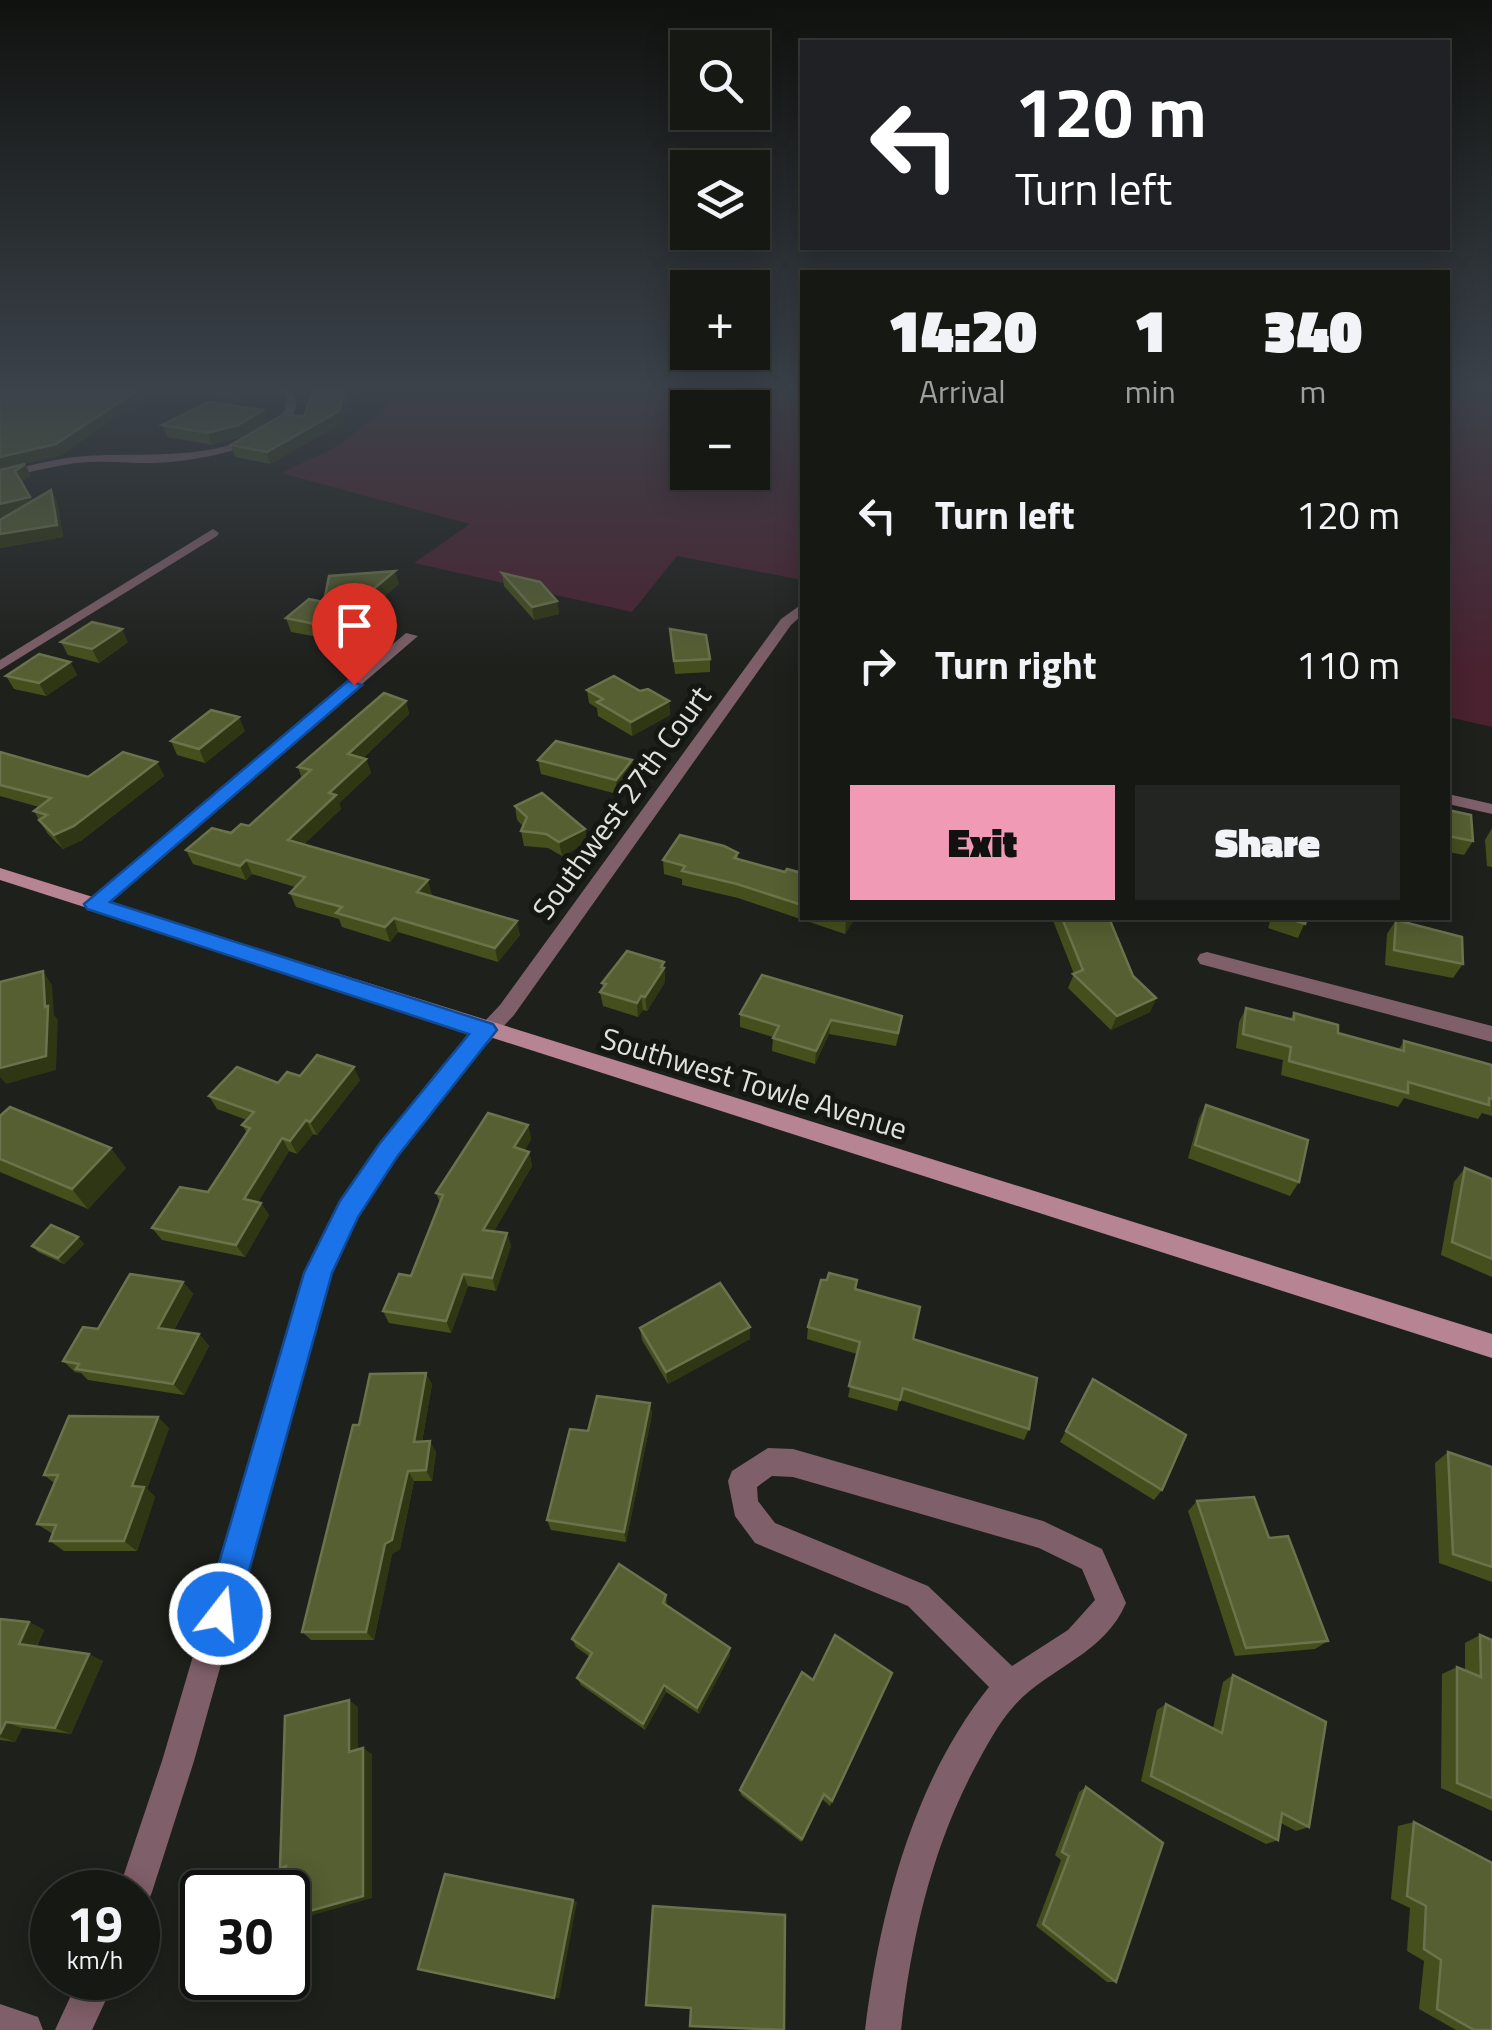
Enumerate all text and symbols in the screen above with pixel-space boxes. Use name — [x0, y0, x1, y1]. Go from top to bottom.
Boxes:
map controls — [670, 30, 770, 490]
button: search — [670, 30, 770, 130]
text: 120 m — [1015, 58, 1207, 164]
icon: left — [850, 80, 980, 210]
button: layers — [670, 150, 770, 250]
text: Turn left — [1015, 154, 1172, 222]
button: + — [670, 270, 770, 370]
text: 14:20 — [888, 284, 1037, 375]
text: 1 — [1134, 284, 1167, 375]
text: 340 — [1263, 284, 1362, 375]
text: Arrival — [919, 367, 1006, 415]
text: min — [1125, 367, 1176, 415]
text: m — [1299, 367, 1326, 415]
button: − — [670, 390, 770, 490]
text: Turn left — [935, 486, 1075, 544]
text: 120 m — [1296, 486, 1400, 544]
icon: left — [850, 488, 905, 543]
pin — [312, 583, 397, 686]
icon: arrive — [327, 598, 382, 653]
text: Turn right — [935, 636, 1097, 694]
text: 110 m — [1296, 636, 1400, 694]
icon: right — [850, 638, 905, 693]
street label: Southwest 27th Court — [521, 676, 722, 929]
button: Exit — [850, 785, 1115, 900]
button: Share — [1135, 785, 1400, 900]
street label: Southwest Towle Avenue — [596, 1015, 913, 1151]
position arrow — [168, 1562, 272, 1666]
speed limit sign: 30 — [180, 1870, 310, 2000]
text: 19 — [67, 1885, 123, 1961]
text: km/h — [67, 1941, 123, 1979]

